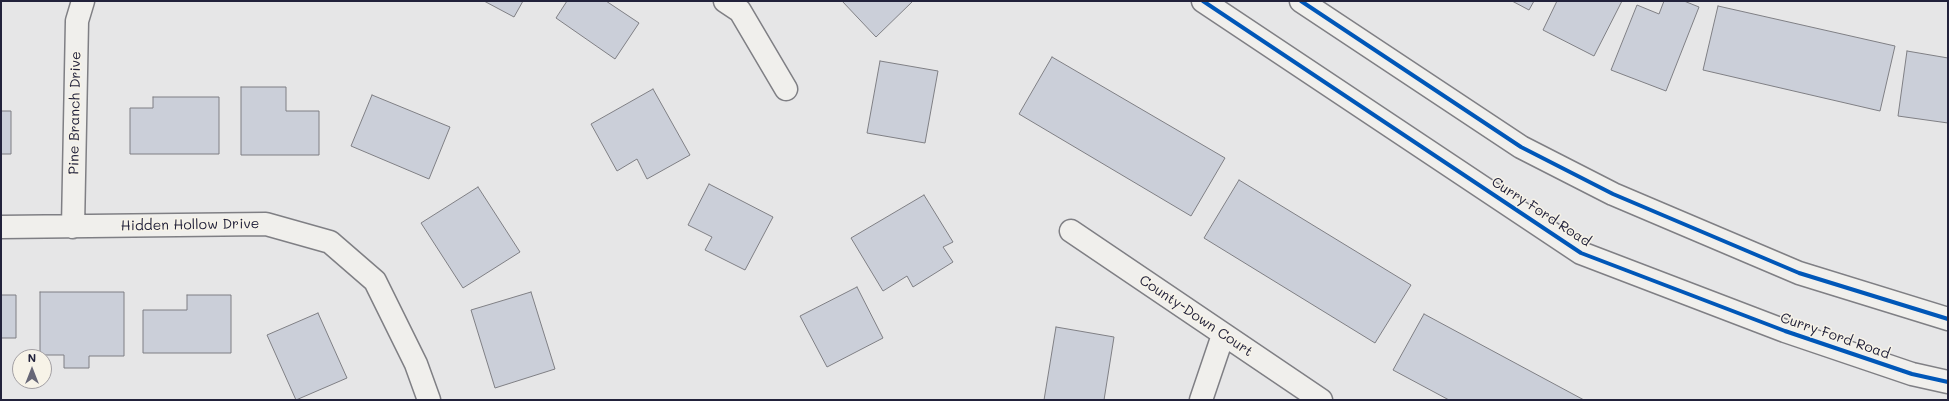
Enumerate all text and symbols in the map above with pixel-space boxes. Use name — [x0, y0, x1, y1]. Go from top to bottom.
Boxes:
street label: Pine Branch Drive — [66, 51, 84, 175]
street label: Curry Ford Road — [1488, 174, 1594, 250]
street label: Hidden Hollow Drive — [120, 215, 260, 235]
street label: County-Down Court — [1136, 272, 1256, 360]
street label: Curry Ford Road — [1778, 309, 1892, 363]
north arrow — [12, 349, 52, 389]
text: N — [28, 350, 36, 365]

